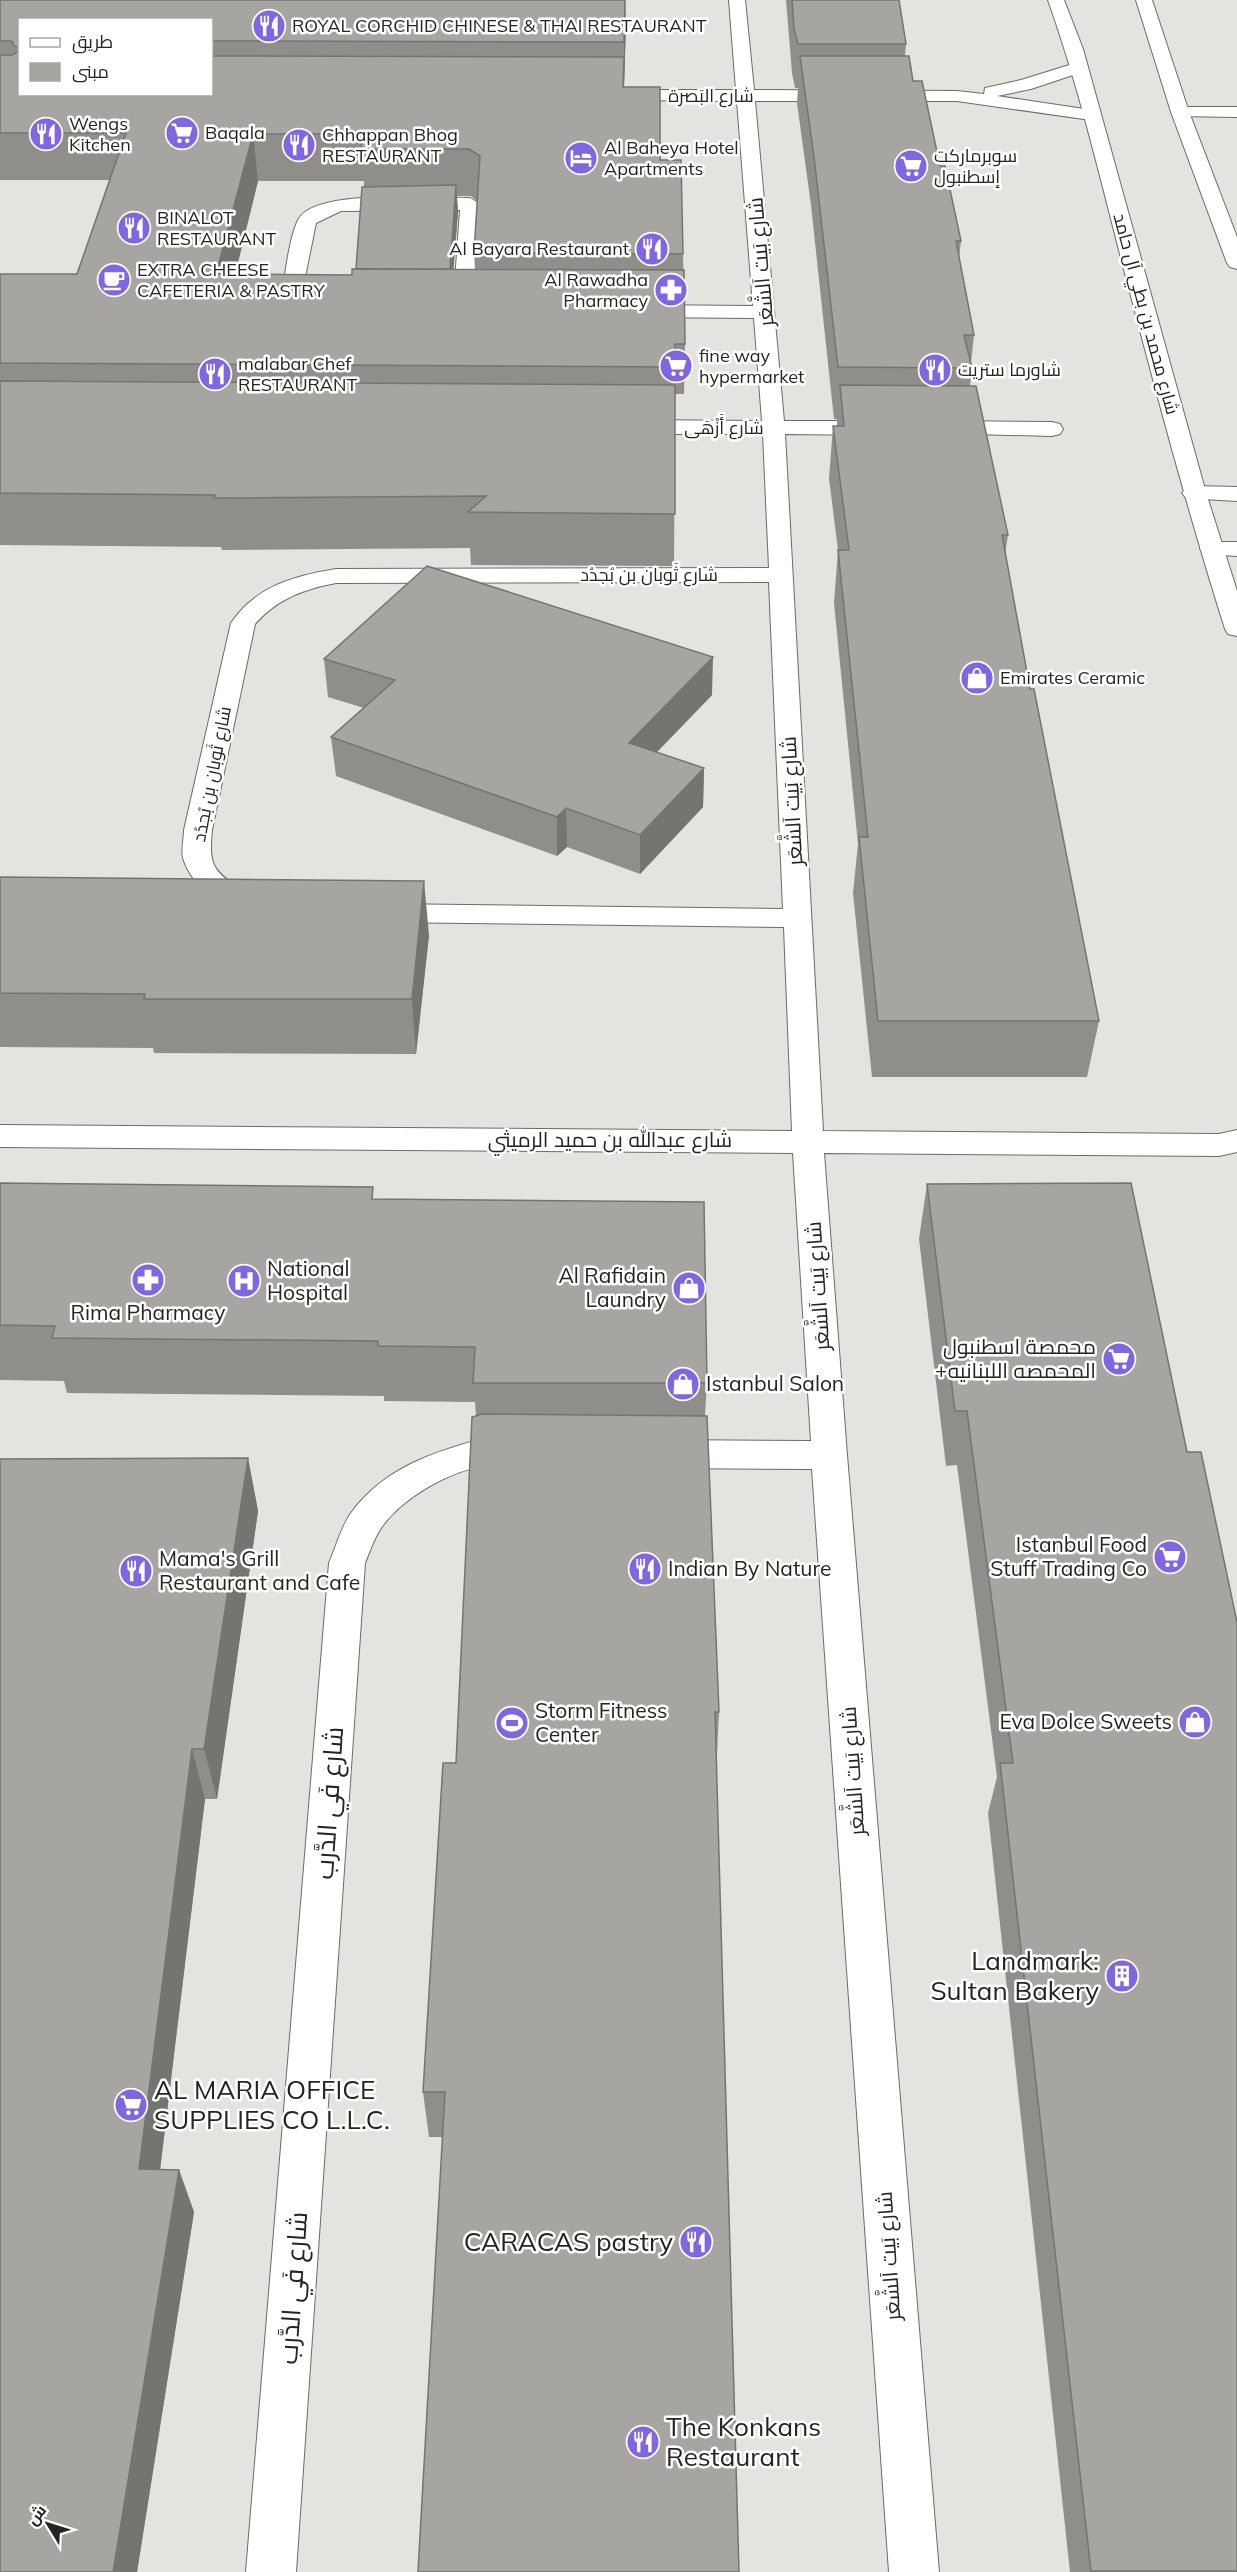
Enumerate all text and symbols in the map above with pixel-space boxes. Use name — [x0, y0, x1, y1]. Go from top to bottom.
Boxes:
restaurant icon: ROYAL CORCHID CHINESE & THAI RESTAURANT — [251, 8, 287, 44]
place label: ROYAL CORCHID CHINESE & THAI RESTAURANT — [292, 14, 707, 37]
legend — [18, 18, 213, 96]
text: طريق — [72, 30, 113, 54]
text: مبنى — [72, 60, 109, 83]
street label: شارع البَصرة — [668, 84, 754, 108]
place label: Wengs Kitchen — [69, 112, 131, 156]
supermarket icon: Baqala — [164, 115, 200, 151]
restaurant icon: Wengs Kitchen — [28, 116, 64, 152]
place label: Baqala — [205, 121, 265, 144]
place label: Chhappan Bhog RESTAURANT — [322, 123, 458, 167]
restaurant icon: Chhappan Bhog RESTAURANT — [281, 127, 317, 163]
place label: Al Baheya Hotel Apartments — [604, 136, 739, 180]
hotel icon: Al Baheya Hotel Apartments — [563, 140, 599, 176]
place label: سوبرماركت إسطنبول — [934, 144, 1017, 188]
supermarket icon: سوبرماركت إسطنبول — [893, 148, 929, 184]
street label: شارع بَيت اَلشَّعَر — [738, 196, 781, 329]
place label: BINALOT RESTAURANT — [157, 206, 277, 250]
restaurant icon: BINALOT RESTAURANT — [116, 210, 152, 246]
street label: شارع محمد بن بطي آل حامد — [1106, 211, 1184, 418]
restaurant icon: Al Bayara Restaurant — [634, 231, 670, 267]
place label: Al Bayara Restaurant — [449, 237, 629, 260]
place label: EXTRA CHEESE CAFETERIA & PASTRY — [137, 258, 326, 302]
cafe icon: EXTRA CHEESE CAFETERIA & PASTRY — [96, 262, 132, 298]
place label: Al Rawadha Pharmacy — [544, 268, 648, 312]
pharmacy icon: Al Rawadha Pharmacy — [653, 272, 689, 308]
place label: fine way hypermarket — [699, 344, 804, 388]
supermarket icon: fine way hypermarket — [658, 348, 694, 384]
place label: malabar Chef RESTAURANT — [238, 352, 358, 396]
restaurant icon: شاورما ستريت — [917, 352, 953, 388]
restaurant icon: malabar Chef RESTAURANT — [197, 356, 233, 392]
place label: شاورما ستريت — [958, 358, 1061, 381]
street label: شارع أَزْهَى — [684, 414, 764, 440]
street label: شارع ثَوبان بن بُجدُد — [580, 563, 718, 587]
shop icon: Emirates Ceramic — [959, 660, 995, 696]
place label: Emirates Ceramic — [1000, 666, 1145, 689]
street label: شارع ثَوبان بن بُجدُد — [187, 704, 237, 844]
street label: شارع بَيت اَلشَّعَر — [772, 735, 809, 868]
street label: شارع عبدالله بن حميد الرميثي — [488, 1126, 732, 1156]
street label: شارع بَيت اَلشَّعَر — [796, 1220, 837, 1353]
place label: National Hospital — [267, 1255, 350, 1305]
pharmacy icon: Rima Pharmacy — [130, 1262, 166, 1298]
place label: Al Rafidain Laundry — [558, 1262, 666, 1312]
hospital icon: National Hospital — [226, 1263, 262, 1299]
shop icon: Al Rafidain Laundry — [671, 1270, 707, 1306]
place label: Rima Pharmacy — [71, 1299, 225, 1325]
place label: محمصة اسطنبول +المحمصه اللبنانيه — [935, 1333, 1096, 1383]
supermarket icon: محمصة اسطنبول +المحمصه اللبنانيه — [1101, 1341, 1137, 1377]
shop icon: Istanbul Salon — [665, 1366, 701, 1402]
place label: Istanbul Salon — [706, 1370, 844, 1396]
place label: Istanbul Food Stuff Trading Co — [990, 1531, 1147, 1581]
supermarket icon: Istanbul Food Stuff Trading Co — [1152, 1539, 1188, 1575]
place label: Mama's Grill Restaurant and Cafe — [159, 1545, 360, 1595]
restaurant icon: Indian By Nature — [627, 1551, 663, 1587]
restaurant icon: Mama's Grill Restaurant and Cafe — [118, 1553, 154, 1589]
place label: Indian By Nature — [668, 1555, 831, 1581]
place label: Storm Fitness Center — [535, 1697, 668, 1747]
shop icon: Eva Dolce Sweets — [1177, 1704, 1213, 1740]
sports icon: Storm Fitness Center — [494, 1705, 530, 1741]
street label: شارع بَيت اَلشَّعَر — [831, 1705, 872, 1838]
place label: Eva Dolce Sweets — [999, 1708, 1172, 1734]
street label: شارع فَي الدَّرب — [307, 1726, 355, 1881]
place label: Landmark: Sultan Bakery — [930, 1944, 1099, 2007]
building icon: Landmark: Sultan Bakery — [1104, 1958, 1140, 1994]
place label: AL MARIA OFFICE SUPPLIES CO L.L.C. — [154, 2073, 390, 2136]
supermarket icon: AL MARIA OFFICE SUPPLIES CO L.L.C. — [113, 2087, 149, 2123]
street label: شارع بَيت اَلشَّعَر — [867, 2190, 908, 2323]
street label: شارع فَي الدَّرب — [271, 2211, 319, 2366]
restaurant icon: CARACAS pastry — [678, 2224, 714, 2260]
place label: CARACAS pastry — [464, 2225, 673, 2258]
place label: The Konkans Restaurant — [666, 2410, 821, 2473]
restaurant icon: The Konkans Restaurant — [625, 2424, 661, 2460]
north arrow — [18, 2494, 78, 2554]
text: ش — [22, 2501, 50, 2529]

